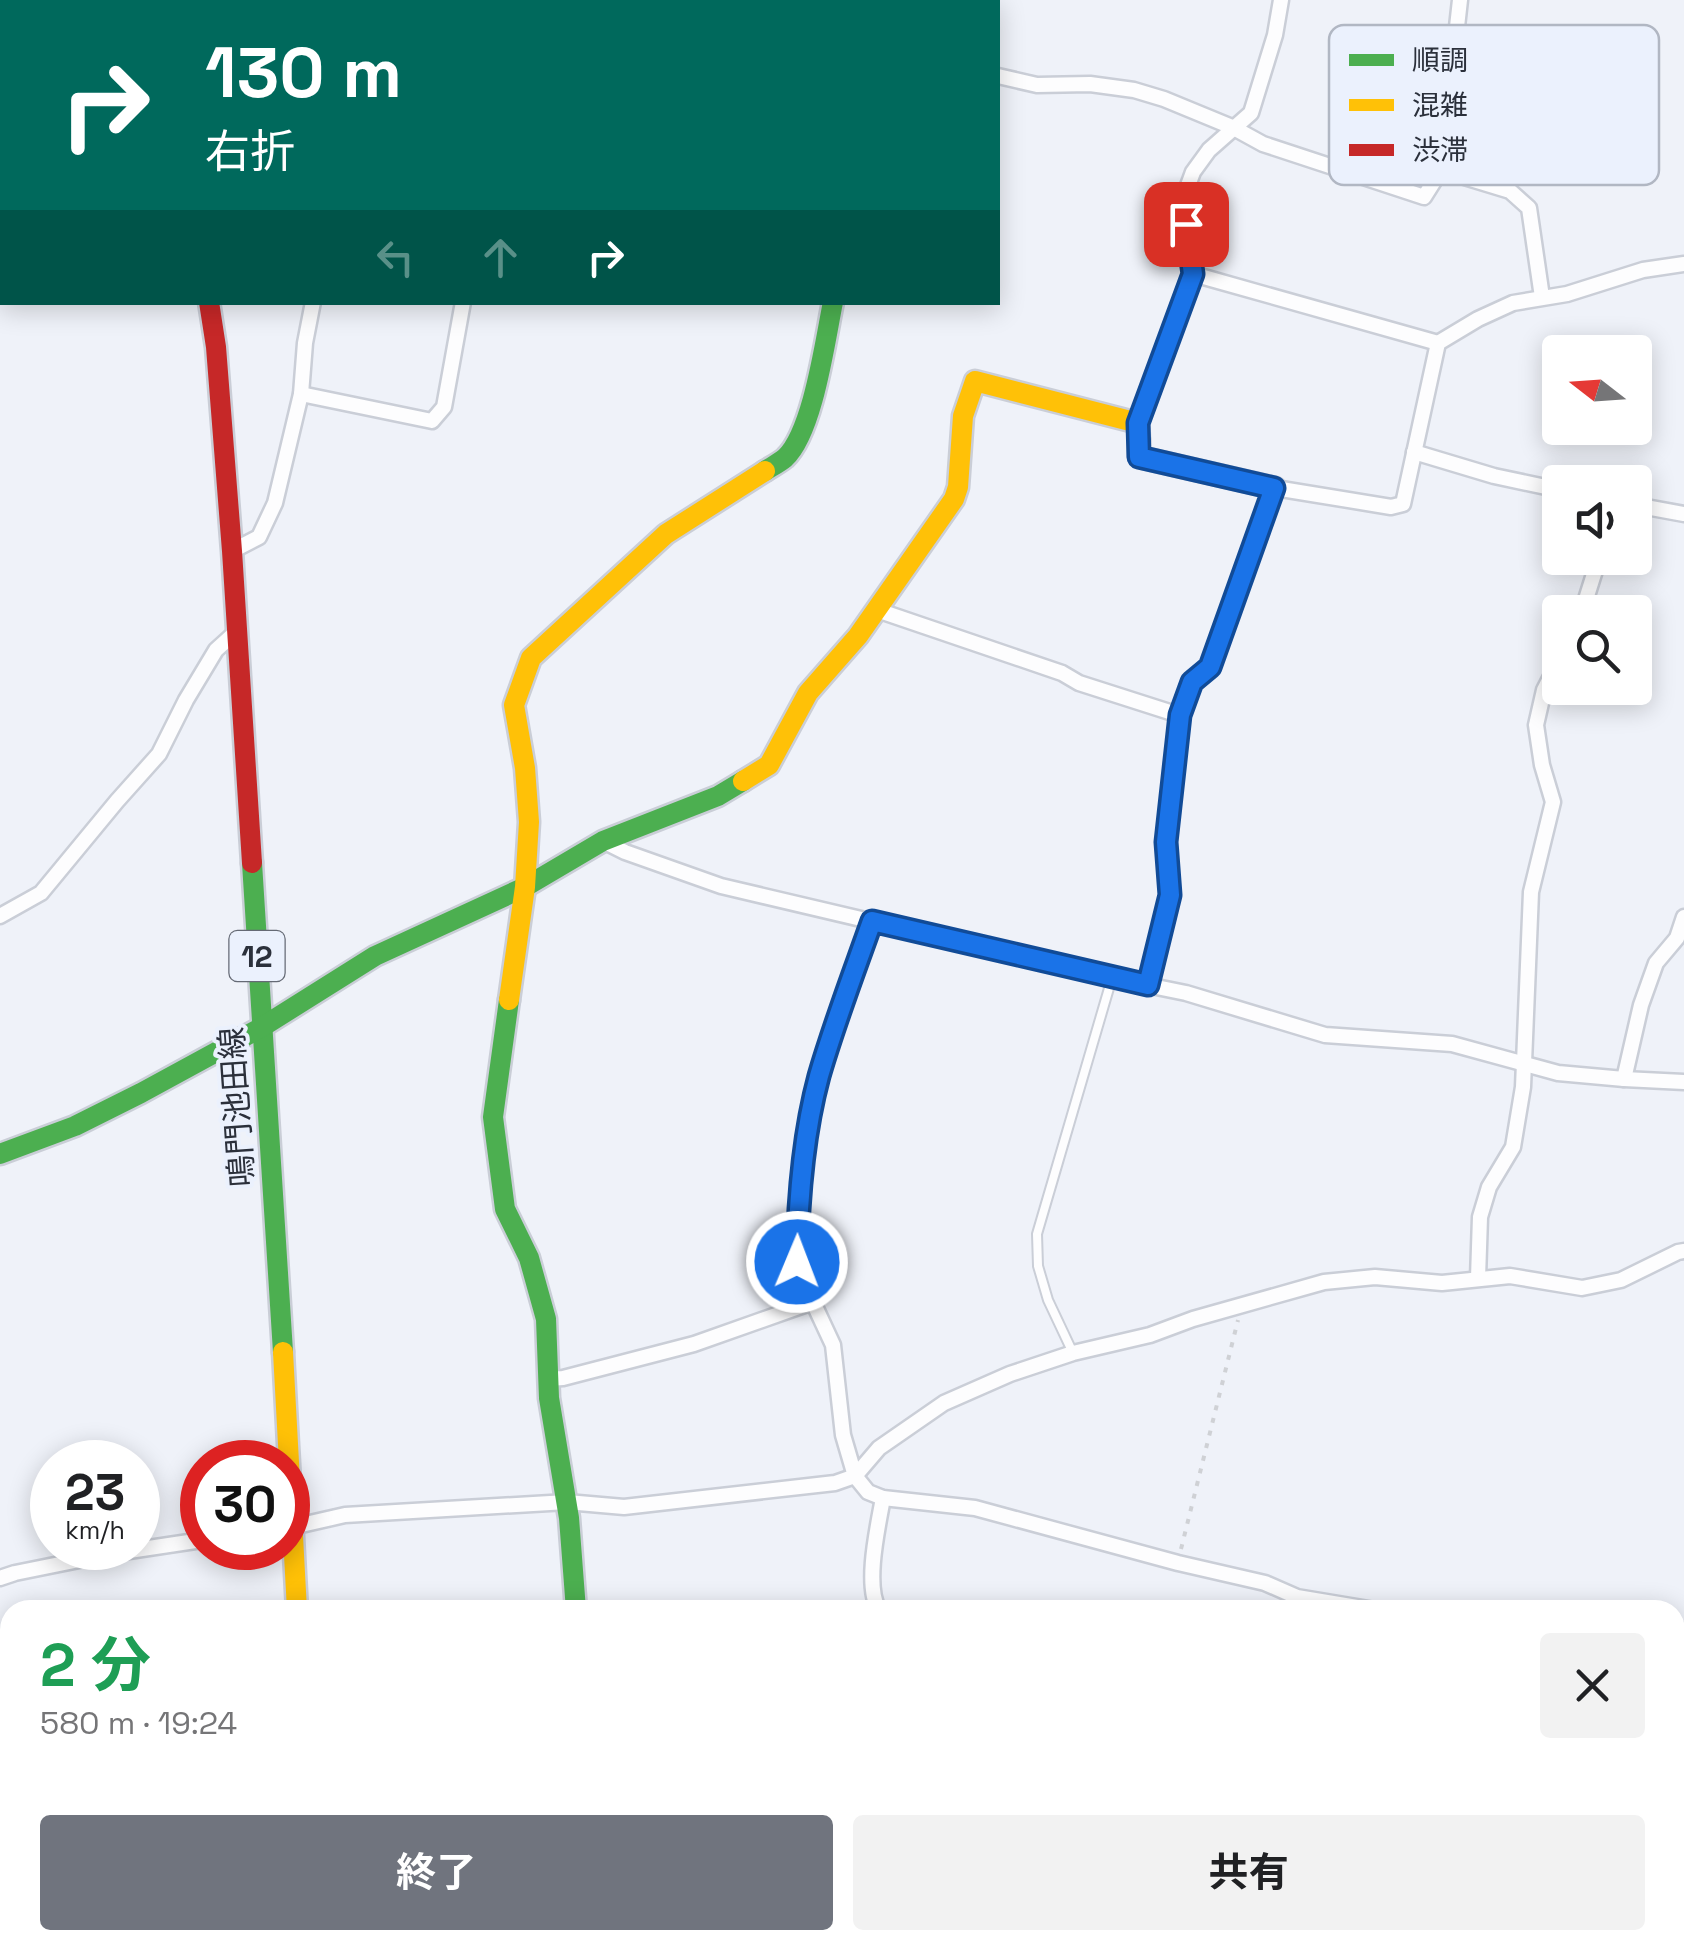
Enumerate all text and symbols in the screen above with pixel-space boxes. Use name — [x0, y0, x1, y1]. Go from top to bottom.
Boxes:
legend — [1329, 25, 1659, 185]
text: 130 m — [205, 28, 402, 117]
icon: right — [40, 40, 170, 170]
text: 順調 — [1412, 42, 1468, 78]
text: 混雑 — [1412, 87, 1468, 123]
text: 右折 — [205, 123, 295, 180]
text: 渋滞 — [1412, 132, 1468, 168]
pin — [1144, 182, 1229, 267]
icon: arrive — [1159, 197, 1214, 252]
icon: left — [368, 230, 423, 285]
icon: ahead — [473, 230, 528, 285]
icon: right — [578, 230, 633, 285]
north arrow — [1542, 335, 1652, 445]
map controls — [1542, 335, 1652, 705]
button: sound — [1542, 465, 1652, 575]
button: search — [1542, 595, 1652, 705]
road number: 12 — [230, 931, 284, 981]
street label: 鳴門池田線 — [211, 1026, 263, 1188]
position arrow — [745, 1210, 849, 1314]
speed limit sign: 30 — [180, 1440, 310, 1570]
text: 23 — [65, 1461, 125, 1525]
text: km/h — [65, 1514, 125, 1546]
text: 2 分 — [40, 1627, 151, 1704]
button: close — [1540, 1633, 1645, 1738]
text: 580 m · 19:24 — [40, 1703, 237, 1743]
button: 終了 — [40, 1815, 833, 1930]
button: 共有 — [853, 1815, 1645, 1930]

